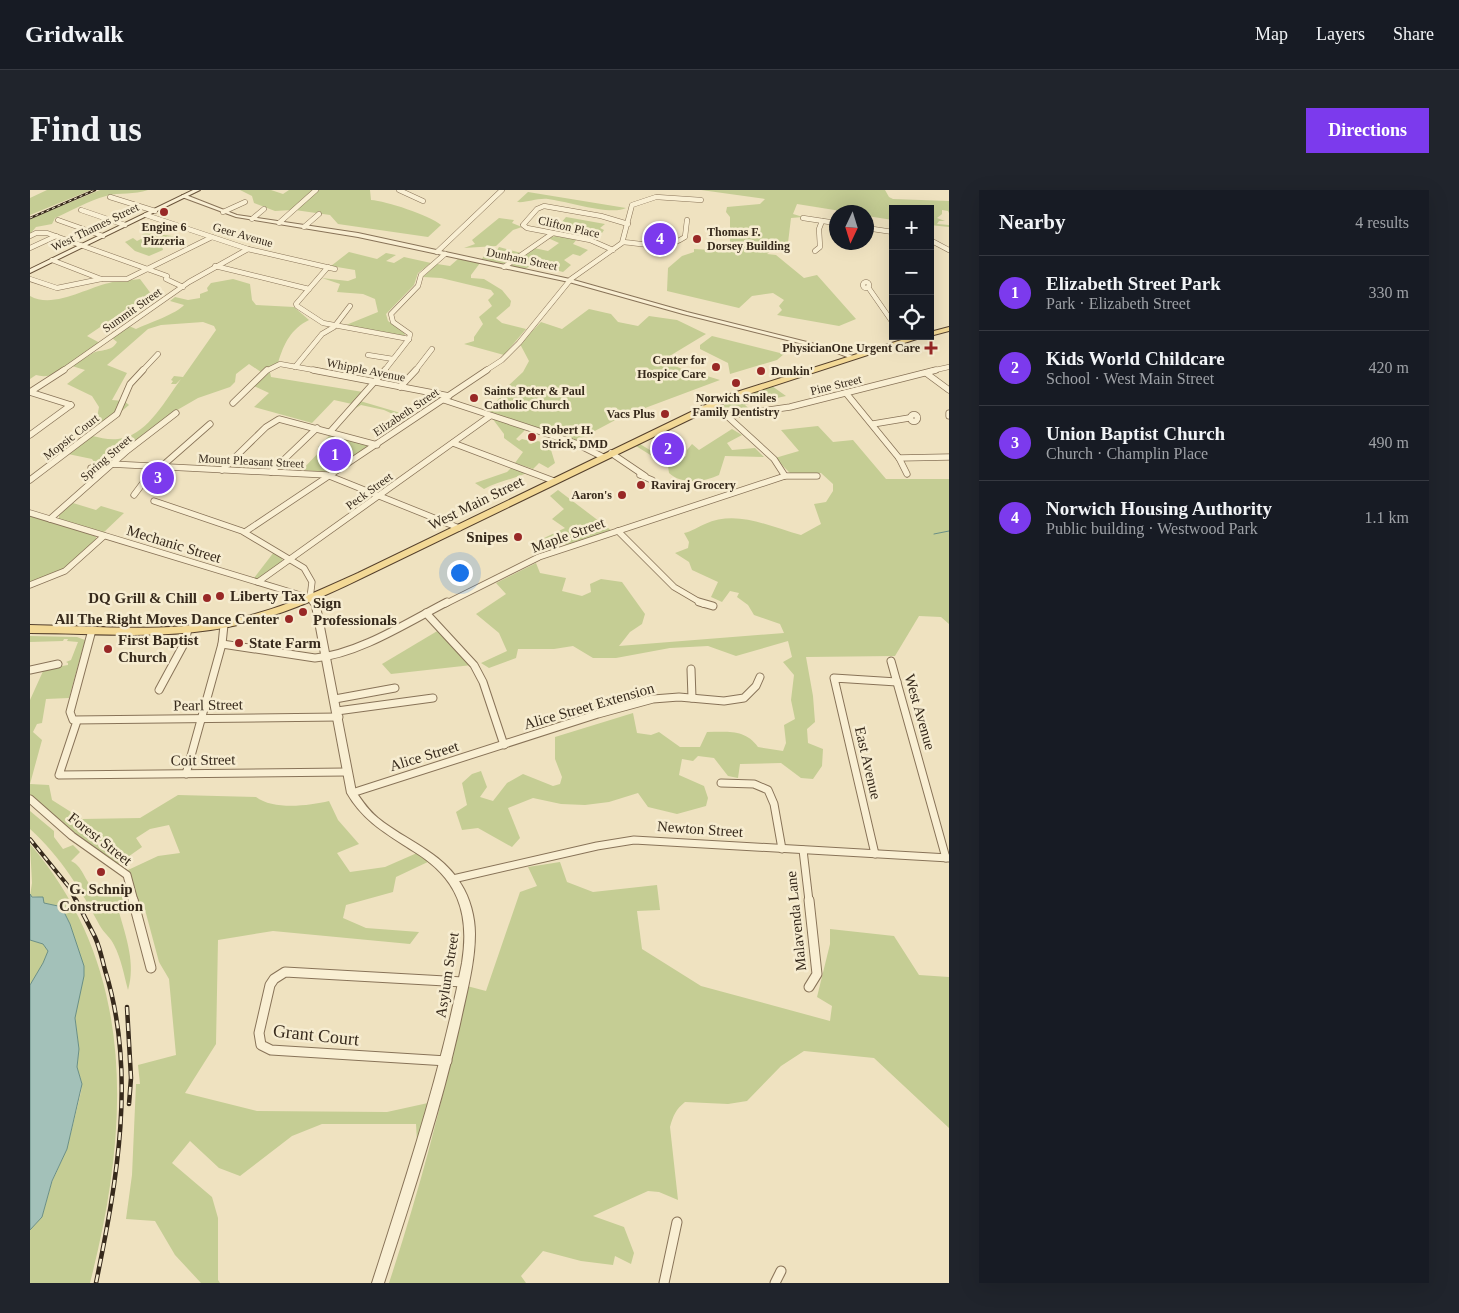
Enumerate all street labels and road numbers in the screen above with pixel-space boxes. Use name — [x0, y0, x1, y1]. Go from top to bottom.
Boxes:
street label: West Thames Street — [49, 199, 142, 254]
street label: Clifton Place — [537, 213, 601, 241]
street label: Geer Avenue — [211, 220, 275, 250]
street label: Dunham Street — [485, 245, 559, 274]
street label: Summit Street — [100, 284, 165, 336]
street label: Whipple Avenue — [325, 355, 407, 385]
street label: Pine Street — [809, 372, 864, 398]
street label: Elizabeth Street — [370, 384, 442, 439]
street label: Mopsic Court — [41, 411, 102, 463]
street label: Spring Street — [78, 432, 135, 484]
street label: Mount Pleasant Street — [198, 451, 305, 471]
street label: Peck Street — [343, 469, 396, 513]
street label: West Main Street — [426, 473, 527, 533]
street label: Maple Street — [529, 514, 608, 556]
street label: Mechanic Street — [125, 522, 224, 566]
street label: West Avenue — [902, 672, 939, 752]
street label: Alice Street Extension — [522, 680, 657, 732]
street label: Pearl Street — [173, 696, 244, 714]
street label: East Avenue — [852, 725, 884, 801]
street label: Alice Street — [388, 738, 461, 774]
street label: Coit Street — [171, 751, 236, 769]
street label: Forest Street — [65, 809, 136, 869]
street label: Newton Street — [656, 818, 744, 840]
street label: Malavenda Lane — [783, 870, 809, 972]
street label: Asylum Street — [432, 930, 462, 1019]
street label: Grant Court — [272, 1021, 360, 1049]

